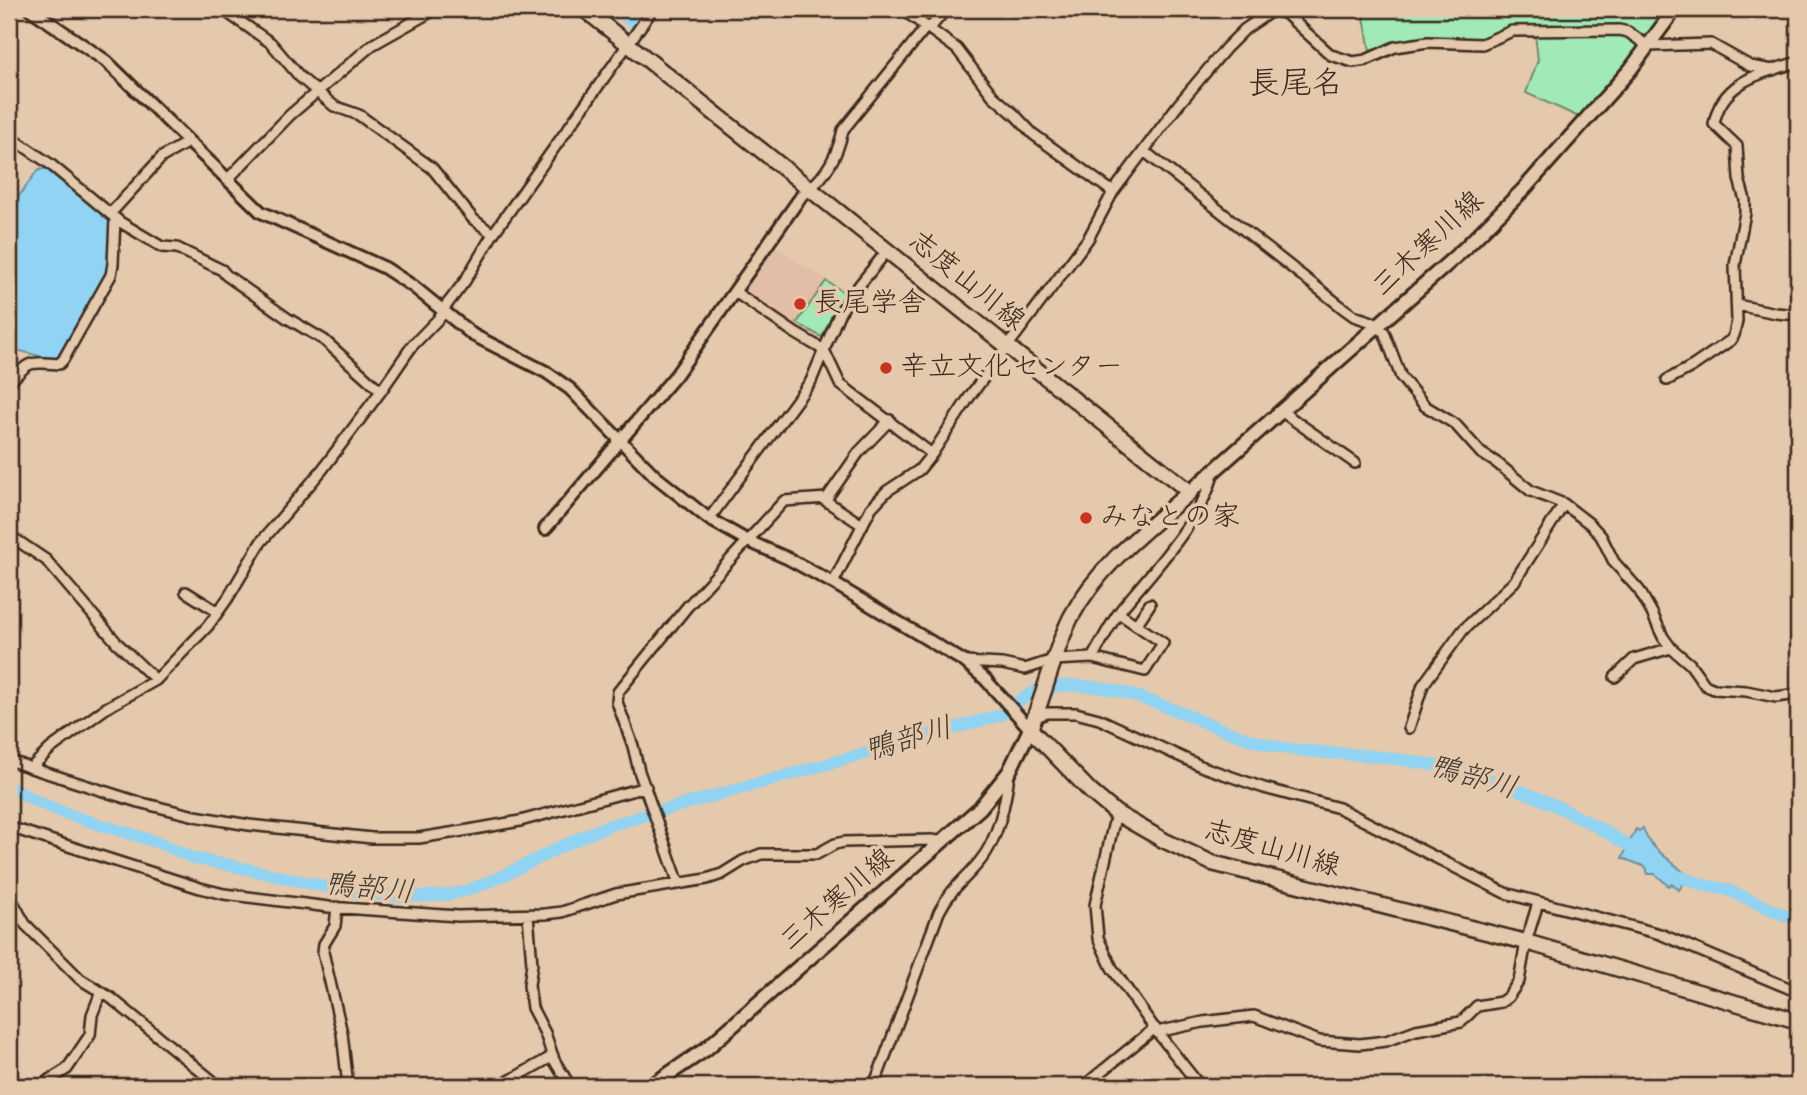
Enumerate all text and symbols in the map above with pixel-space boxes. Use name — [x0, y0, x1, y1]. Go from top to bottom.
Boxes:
district label: 長尾名 — [1248, 62, 1344, 109]
street label: 三木寒川線 — [1364, 182, 1494, 308]
street label: 志度山川線 — [899, 222, 1033, 342]
place label: 長尾学舎 — [814, 284, 926, 325]
marker: 長尾学舎 — [792, 296, 808, 312]
place label: 辛立文化センター — [900, 348, 1123, 389]
marker: 辛立文化センター — [878, 360, 894, 376]
place label: みなとの家 — [1100, 498, 1240, 539]
marker: みなとの家 — [1078, 510, 1094, 526]
water label: 鴨部川 — [860, 707, 958, 775]
water label: 鴨部川 — [1424, 745, 1522, 813]
street label: 志度山川線 — [1199, 811, 1345, 889]
street label: 三木寒川線 — [772, 840, 904, 962]
water label: 鴨部川 — [322, 863, 416, 917]

